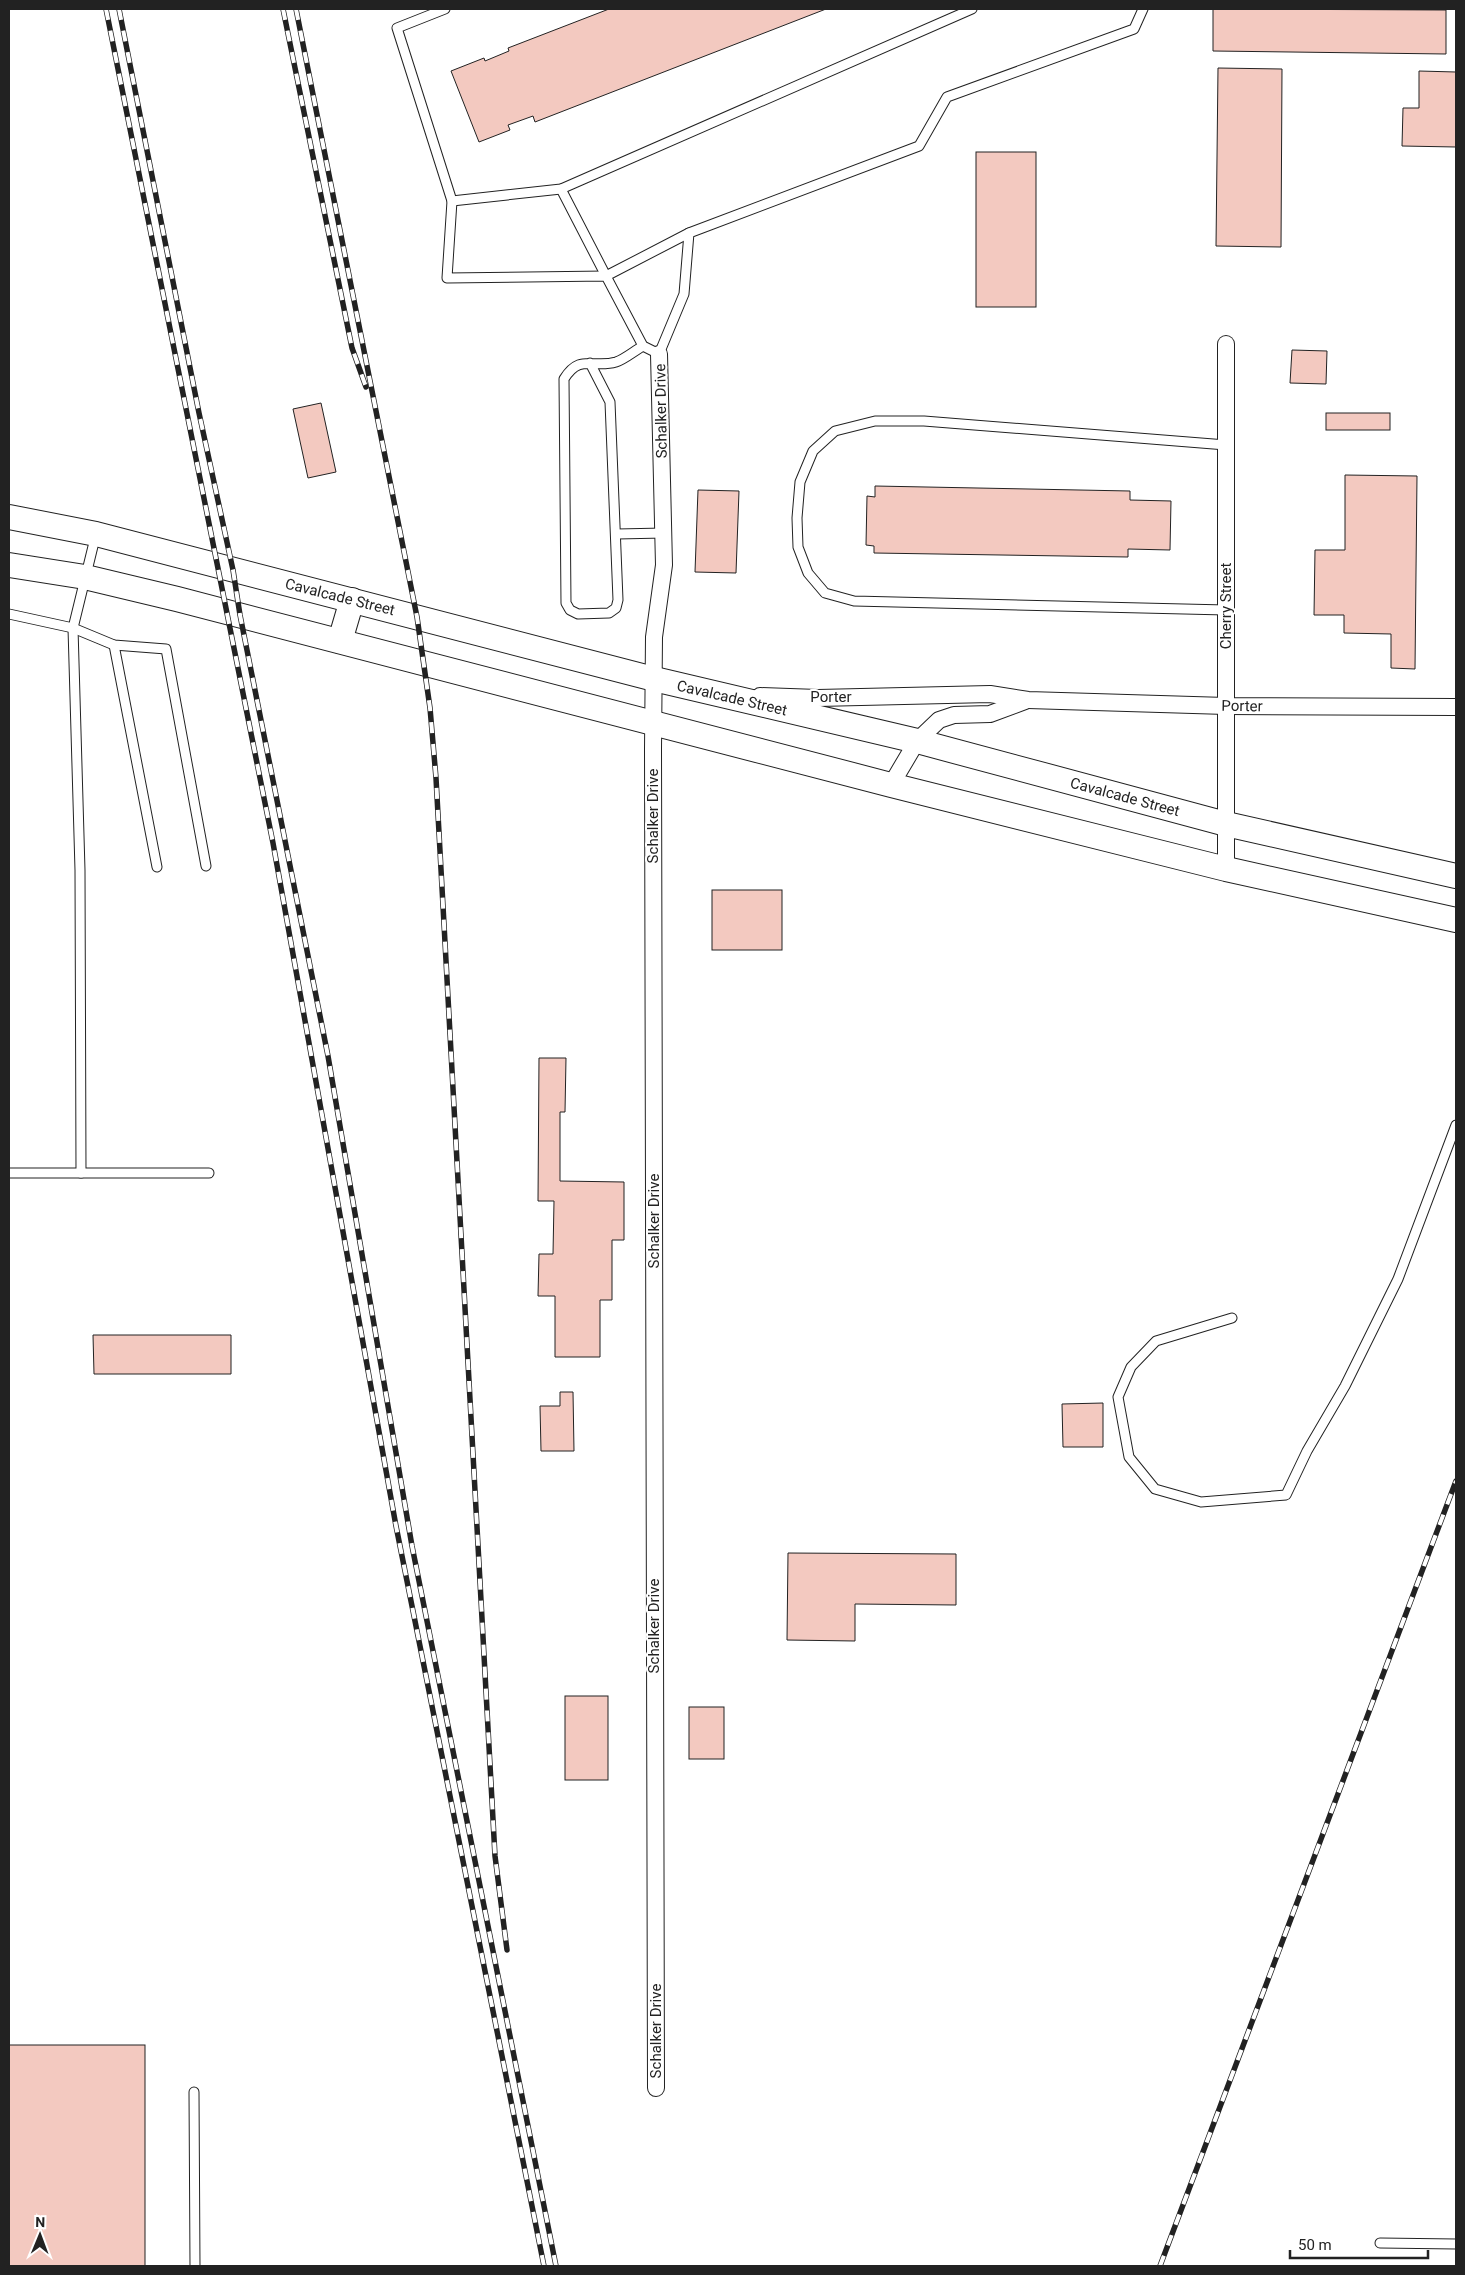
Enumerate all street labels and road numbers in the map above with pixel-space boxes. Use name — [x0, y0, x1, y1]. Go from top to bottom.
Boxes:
street label: Schalker Drive — [651, 363, 671, 459]
street label: Cherry Street — [1217, 563, 1235, 649]
street label: Cavalcade Street — [283, 575, 397, 619]
street label: Cavalcade Street — [675, 677, 789, 719]
street label: Porter — [810, 688, 852, 706]
street label: Porter — [1221, 697, 1263, 715]
street label: Schalker Drive — [644, 769, 662, 863]
street label: Cavalcade Street — [1068, 774, 1182, 820]
street label: Schalker Drive — [645, 1174, 663, 1268]
street label: Schalker Drive — [645, 1579, 663, 1673]
street label: Schalker Drive — [647, 1984, 665, 2078]

